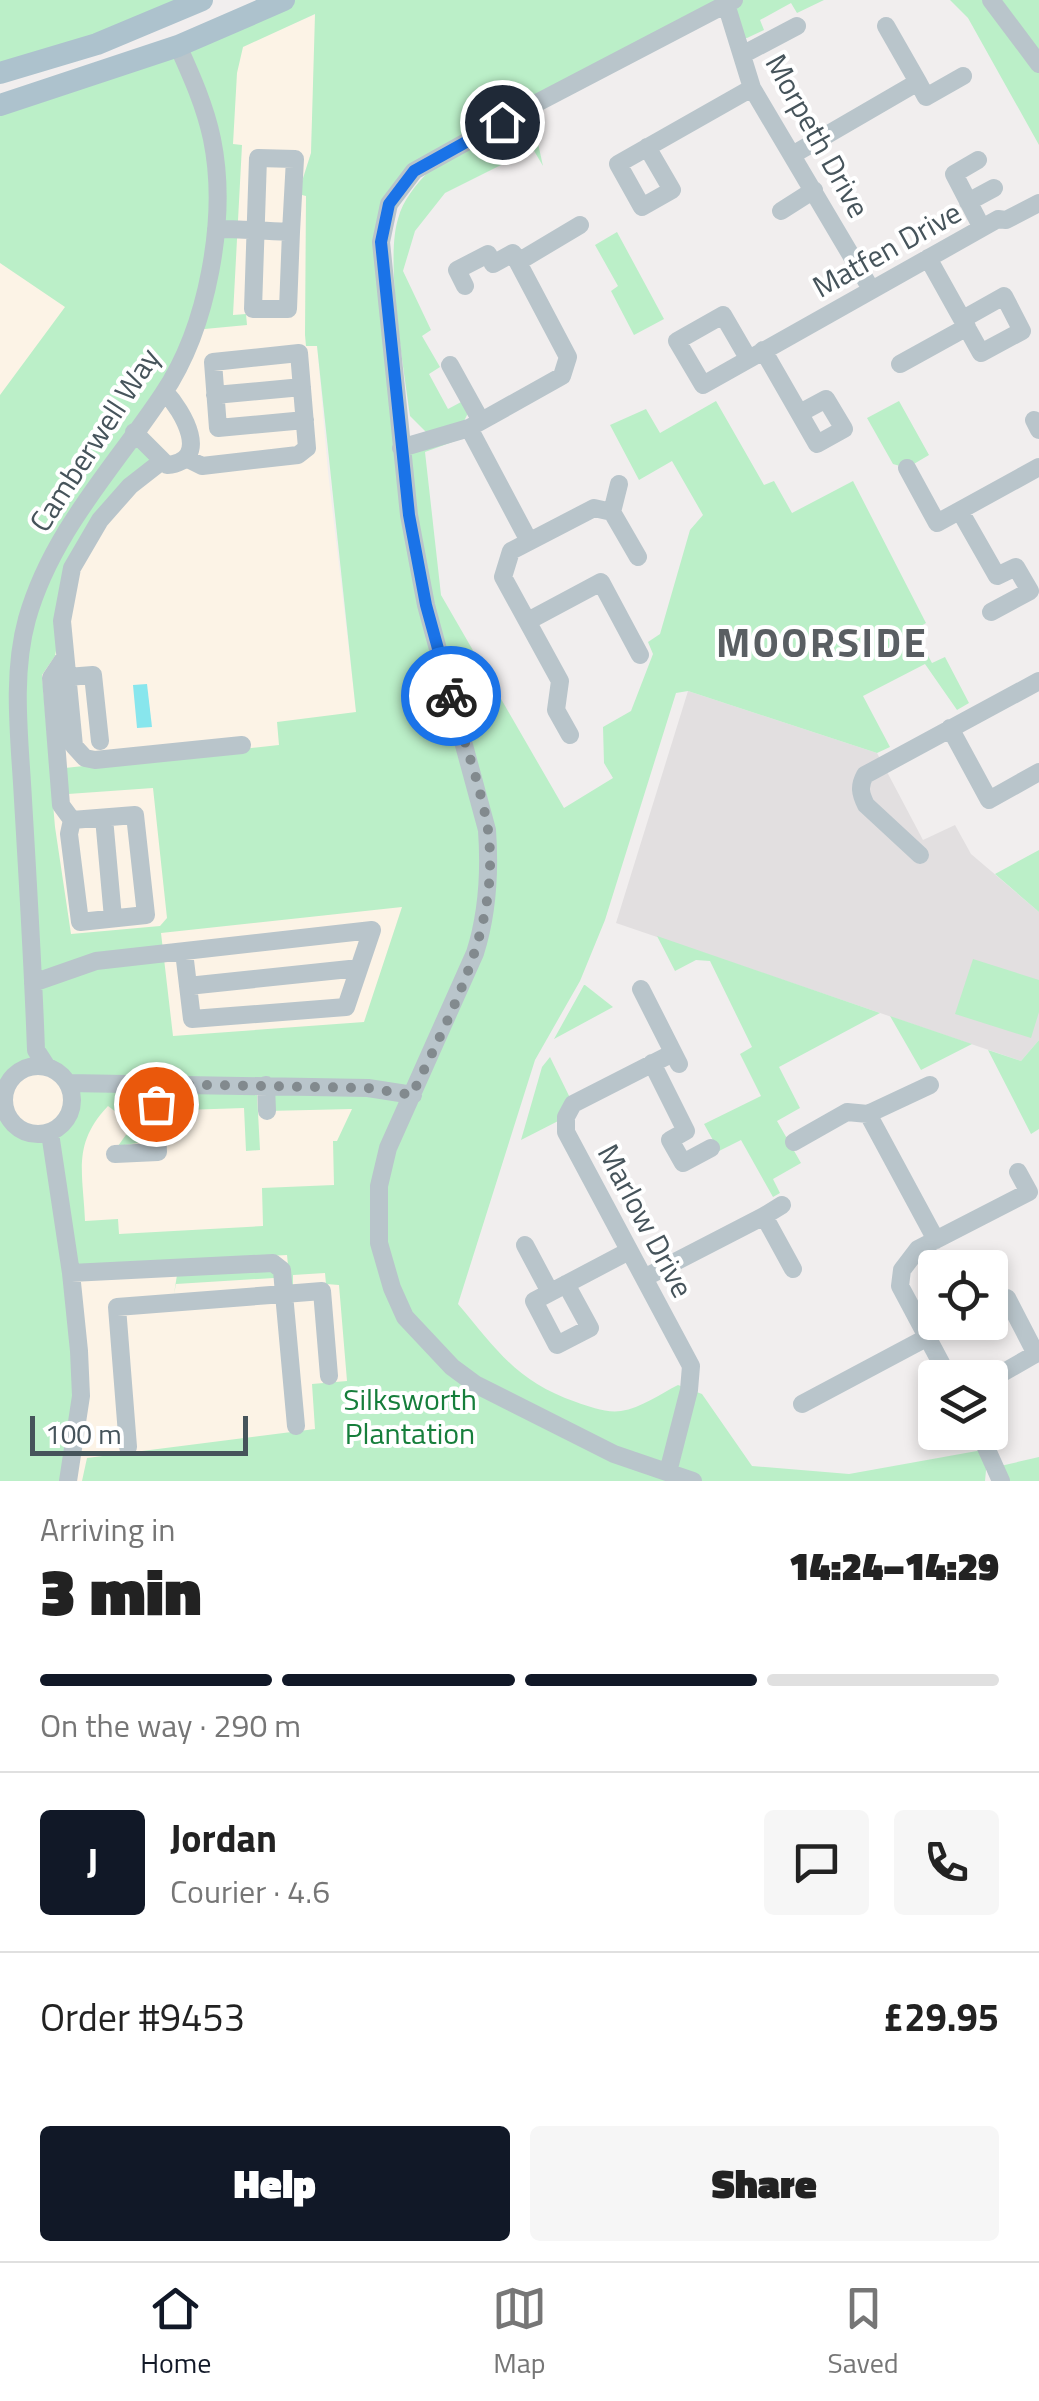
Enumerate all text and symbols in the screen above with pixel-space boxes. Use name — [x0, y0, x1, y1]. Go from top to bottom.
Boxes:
street label: Morpeth Drive — [754, 45, 882, 226]
pin — [460, 80, 545, 165]
icon: home — [475, 95, 530, 150]
street label: Matfen Drive — [804, 189, 969, 309]
street label: Camberwell Way — [17, 338, 171, 541]
district label: MOORSIDE — [716, 612, 928, 673]
courier — [401, 646, 501, 746]
icon: bike — [424, 669, 479, 724]
pin — [114, 1062, 199, 1147]
icon: bag — [129, 1077, 184, 1132]
street label: Marlow Drive — [586, 1135, 706, 1306]
map controls — [918, 1250, 1008, 1450]
button: locate — [918, 1250, 1008, 1340]
button: layers — [918, 1360, 1008, 1450]
park label: Silksworth Plantation — [343, 1376, 477, 1456]
scale bar — [30, 1411, 248, 1456]
text: 100 m — [45, 1412, 122, 1455]
text: Arriving in — [40, 1505, 176, 1553]
text: 14:24–14:29 — [789, 1537, 999, 1595]
text: 3 min — [40, 1541, 201, 1640]
text: On the way · 290 m — [40, 1701, 301, 1749]
text: Jordan — [170, 1809, 277, 1867]
button: chat — [764, 1810, 869, 1915]
button: phone — [894, 1810, 999, 1915]
text: J — [87, 1833, 98, 1891]
text: Courier · 4.6 — [170, 1867, 330, 1915]
text: Order #9453 — [40, 1988, 245, 2046]
text: £29.95 — [883, 1988, 999, 2046]
button: Help — [40, 2126, 510, 2241]
button: Share — [530, 2126, 999, 2241]
tab: Home — [140, 2281, 211, 2384]
tab: Map — [492, 2281, 547, 2384]
tab: Saved — [827, 2281, 899, 2384]

